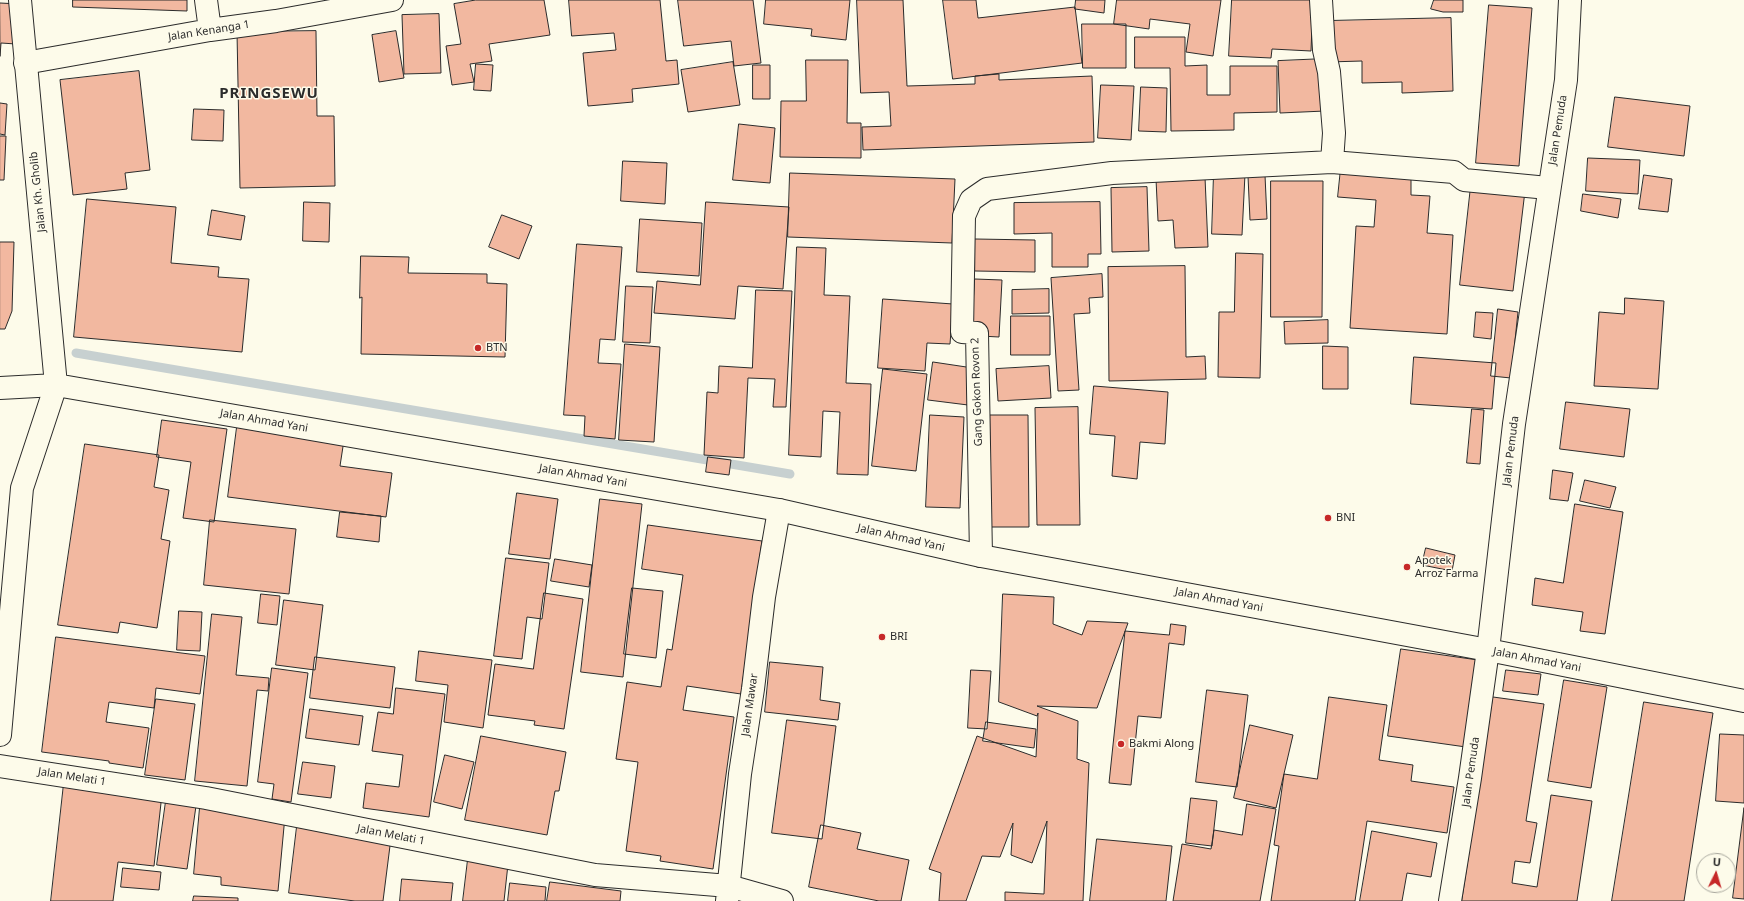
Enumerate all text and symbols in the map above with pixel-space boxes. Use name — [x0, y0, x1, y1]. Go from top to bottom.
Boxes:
street label: Jalan Kenanga 1 — [167, 18, 251, 44]
district label: PRINGSEWU — [219, 85, 319, 103]
street label: Jalan Pemuda — [1546, 94, 1570, 166]
street label: Jalan Kh. Gholib — [27, 151, 49, 233]
street label: Gang Gokon Rovon 2 — [969, 337, 985, 447]
place label: BTN — [486, 341, 508, 355]
marker: BTN — [473, 343, 483, 353]
street label: Jalan Ahmad Yani — [219, 407, 309, 435]
street label: Jalan Pemuda — [1500, 415, 1522, 487]
street label: Jalan Ahmad Yani — [538, 462, 628, 490]
place label: BNI — [1336, 511, 1355, 525]
marker: BNI — [1323, 513, 1333, 523]
street label: Jalan Ahmad Yani — [856, 522, 946, 554]
place label: Apotek Arroz Farma — [1415, 554, 1478, 580]
marker: Apotek Arroz Farma — [1402, 562, 1412, 572]
street label: Jalan Ahmad Yani — [1174, 585, 1264, 615]
place label: BRI — [890, 630, 908, 644]
marker: BRI — [877, 632, 887, 642]
street label: Jalan Ahmad Yani — [1492, 645, 1582, 675]
street label: Jalan Mawar — [739, 673, 761, 737]
street label: Jalan Pemuda — [1460, 736, 1482, 808]
place label: Bakmi Along — [1129, 737, 1194, 751]
marker: Bakmi Along — [1116, 739, 1126, 749]
street label: Jalan Melati 1 — [37, 765, 107, 789]
street label: Jalan Melati 1 — [356, 822, 426, 848]
north arrow — [1696, 853, 1736, 893]
text: U — [1712, 854, 1722, 869]

